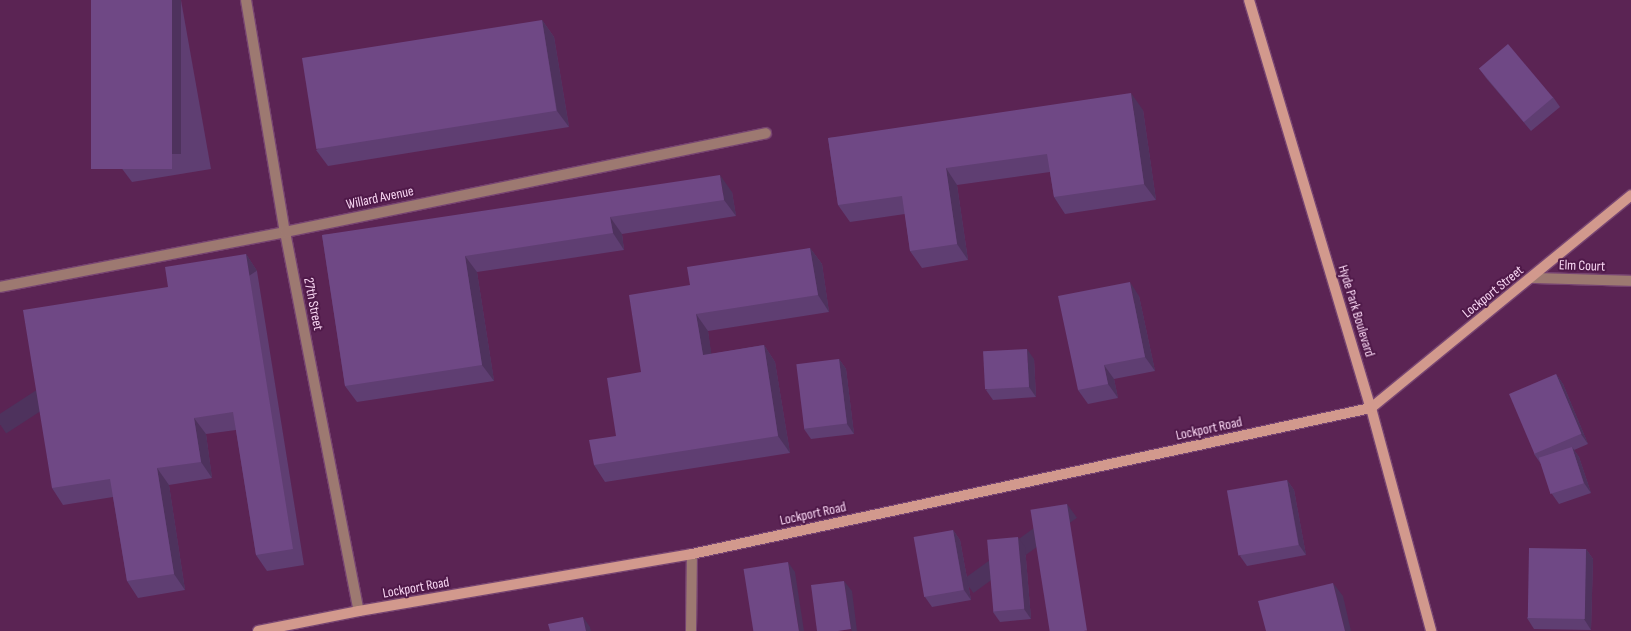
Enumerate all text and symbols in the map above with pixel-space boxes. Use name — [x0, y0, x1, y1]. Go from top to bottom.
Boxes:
street label: Willard Avenue — [345, 183, 415, 213]
street label: Elm Court — [1559, 257, 1605, 275]
street label: Lockport Street — [1459, 262, 1527, 322]
street label: Hyde Park Boulevard — [1334, 263, 1378, 359]
street label: 27th Street — [300, 276, 326, 332]
street label: Lockport Road — [1174, 414, 1244, 444]
street label: Lockport Road — [778, 499, 848, 529]
street label: Lockport Road — [381, 574, 451, 602]

